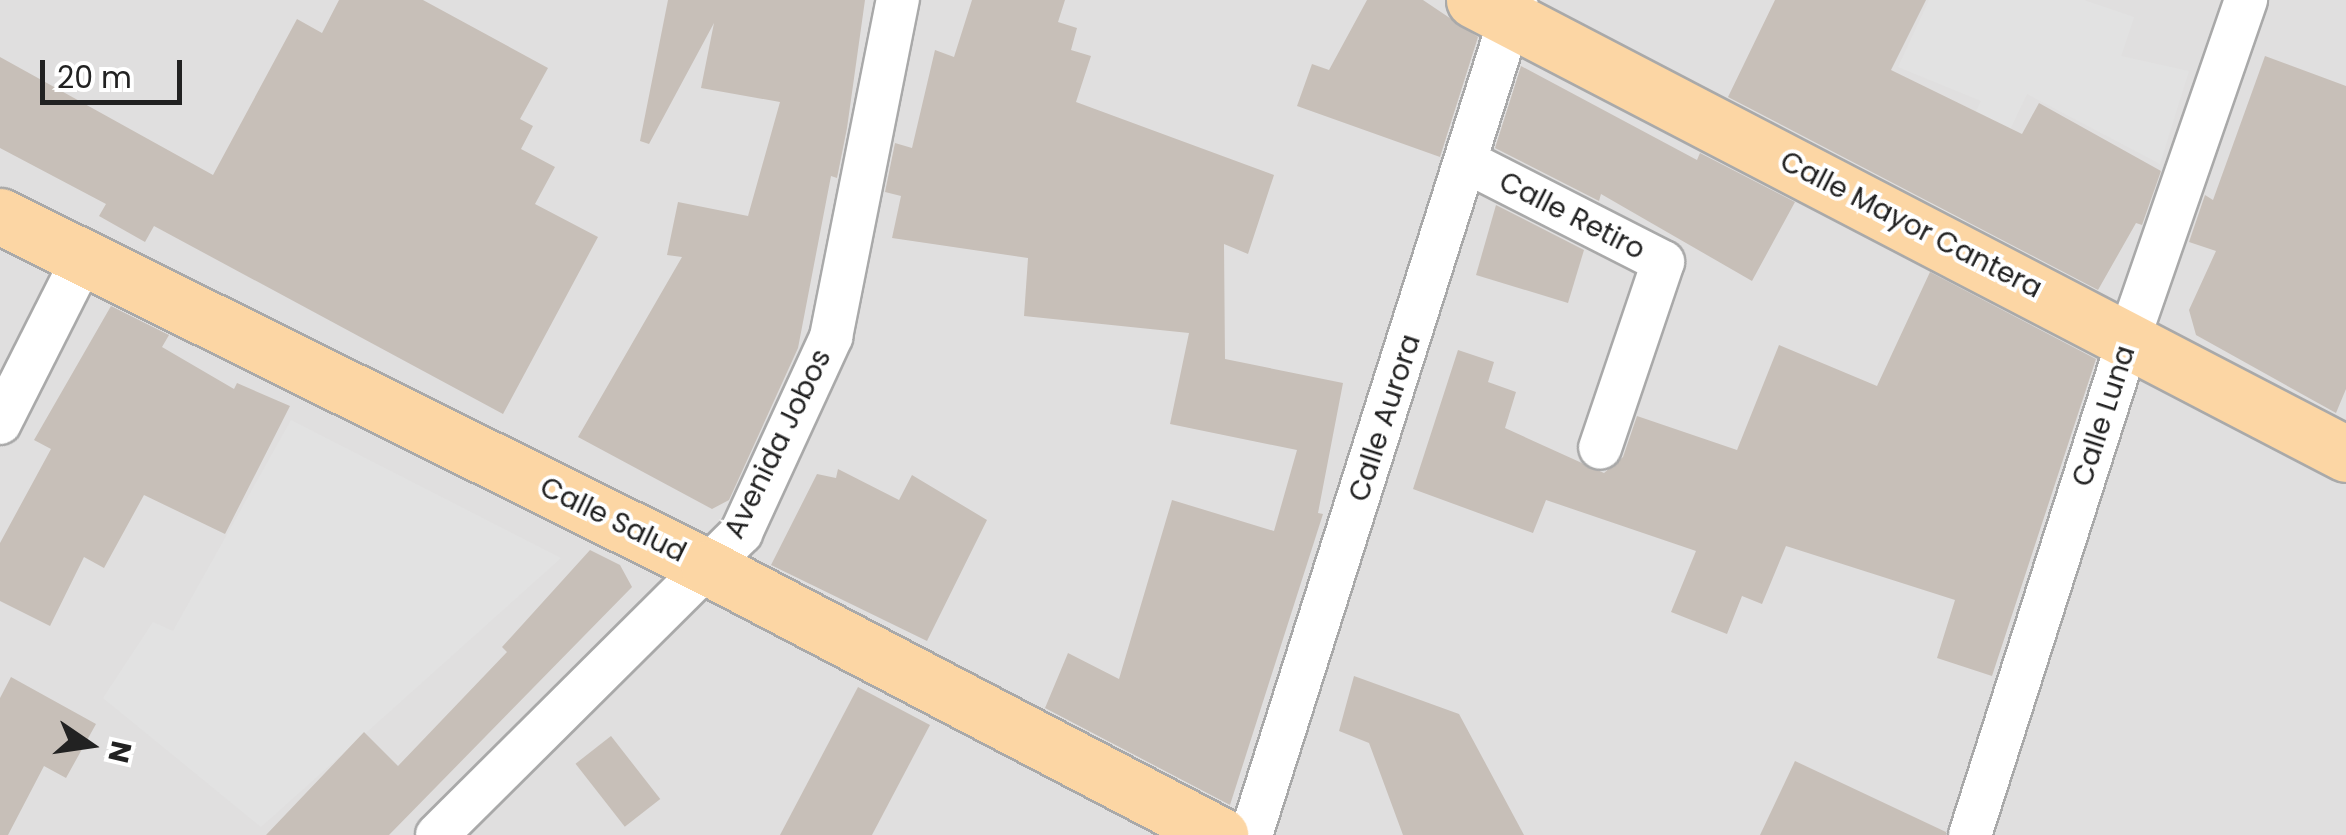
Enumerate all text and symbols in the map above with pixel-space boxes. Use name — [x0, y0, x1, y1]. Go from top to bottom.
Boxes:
scale bar — [45, 40, 188, 102]
text: 20 m — [57, 56, 132, 99]
street label: Calle Mayor Cantera — [1775, 144, 2047, 306]
street label: Calle Retiro — [1494, 165, 1650, 267]
street label: Calle Aurora — [1342, 330, 1428, 506]
street label: Calle Luna — [2065, 341, 2143, 491]
street label: Avenida Jobos — [718, 344, 838, 544]
street label: Calle Salud — [535, 470, 691, 570]
north arrow — [40, 695, 140, 795]
text: N — [98, 737, 141, 767]

